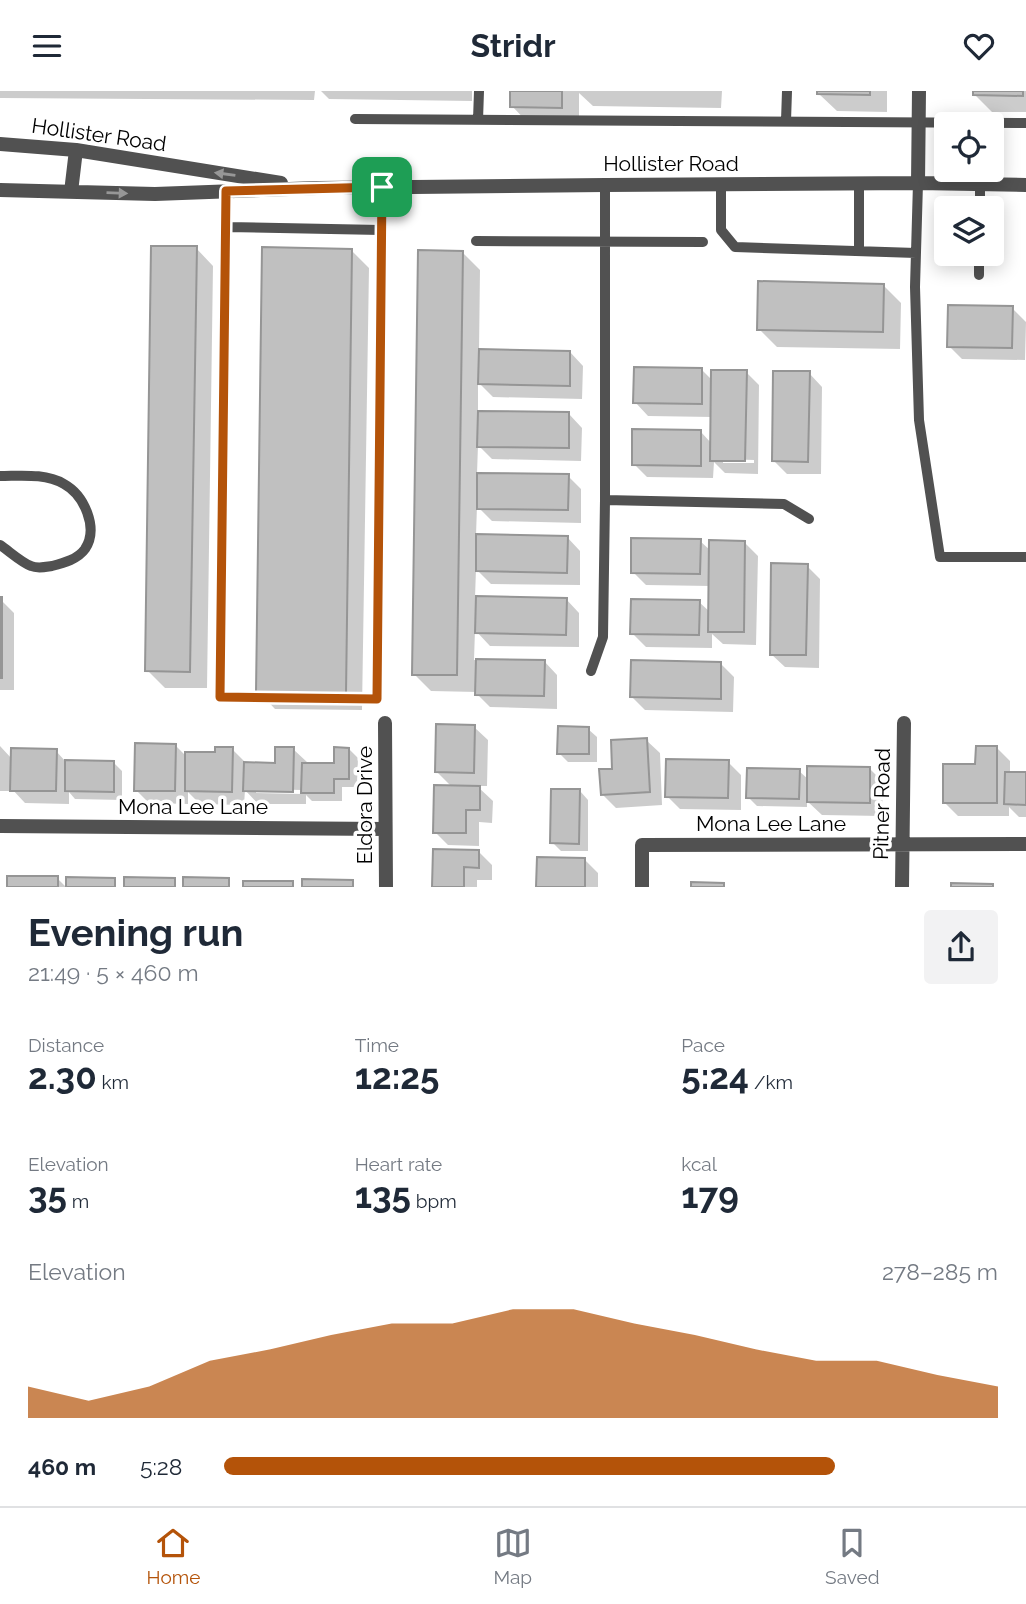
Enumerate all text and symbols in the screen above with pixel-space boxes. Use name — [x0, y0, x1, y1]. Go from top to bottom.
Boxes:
icon: menu — [28, 27, 66, 65]
text: Stridr — [470, 27, 556, 64]
icon: heart — [960, 27, 998, 65]
map controls — [934, 112, 1004, 266]
button: locate — [934, 112, 1004, 182]
street label: Hollister Road — [30, 113, 168, 156]
street label: Hollister Road — [603, 151, 739, 176]
pin — [352, 157, 412, 217]
icon: arrive — [363, 168, 401, 206]
one-way arrow — [214, 169, 236, 180]
one-way arrow — [106, 187, 128, 199]
button: layers — [934, 196, 1004, 266]
street label: Eldora Drive — [352, 746, 377, 864]
street label: Pitner Road — [868, 748, 895, 860]
street label: Mona Lee Lane — [118, 794, 268, 819]
street label: Mona Lee Lane — [696, 811, 846, 836]
text: Evening run — [28, 910, 243, 955]
button: share — [924, 910, 998, 984]
text: 21:49 · 5 × 460 m — [28, 959, 199, 986]
text: Distance — [28, 1034, 104, 1056]
text: Time — [355, 1034, 399, 1056]
text: Pace — [681, 1034, 725, 1056]
text: 2.30 — [28, 1056, 97, 1097]
text: 12:25 — [355, 1056, 439, 1097]
text: 5:24 — [681, 1056, 749, 1097]
text: km — [97, 1071, 129, 1093]
text: /km — [749, 1071, 793, 1093]
text: Elevation — [28, 1153, 109, 1175]
text: Heart rate — [355, 1153, 442, 1175]
text: kcal — [681, 1153, 717, 1175]
text: 35 — [28, 1175, 67, 1216]
text: 135 — [355, 1175, 411, 1216]
text: 179 — [681, 1175, 739, 1216]
text: m — [67, 1190, 89, 1212]
text: bpm — [411, 1190, 457, 1212]
text: Elevation — [28, 1258, 126, 1285]
text: 278–285 m — [882, 1258, 998, 1285]
text: 460 m — [28, 1453, 96, 1480]
text: 5:28 — [140, 1453, 182, 1480]
tab: Home — [147, 1524, 200, 1588]
tab: Map — [493, 1524, 532, 1588]
tab: Saved — [825, 1524, 879, 1588]

